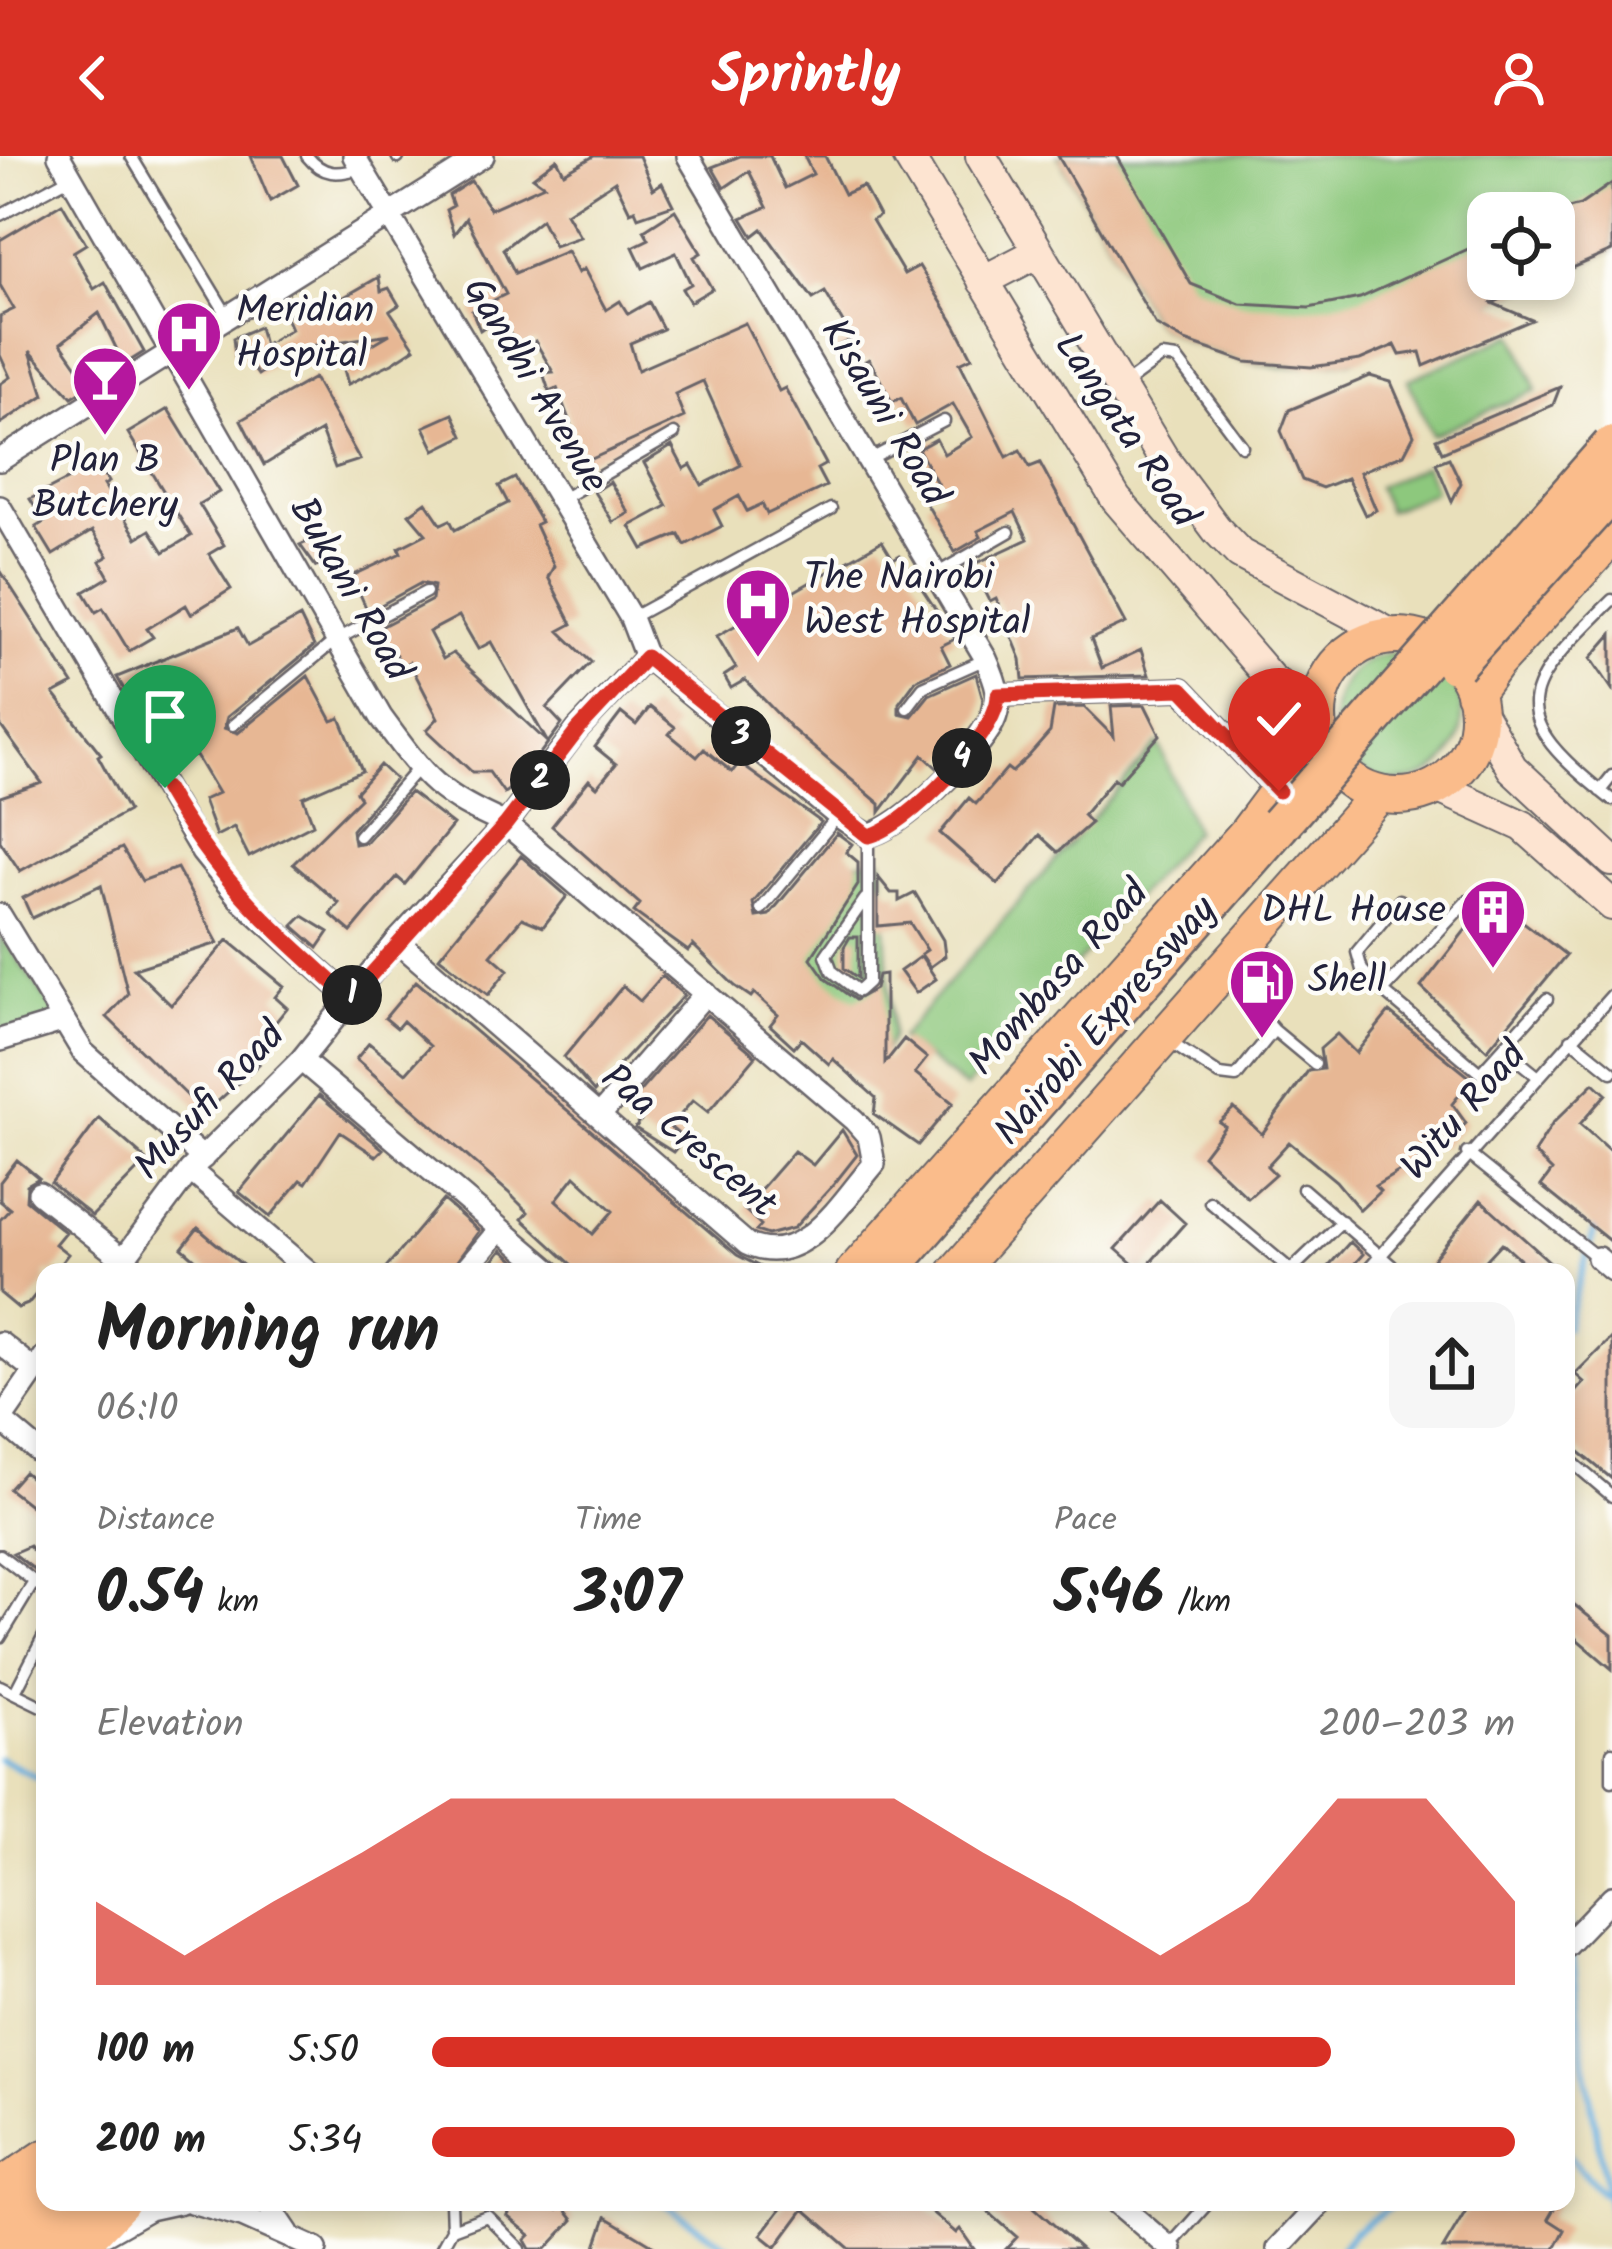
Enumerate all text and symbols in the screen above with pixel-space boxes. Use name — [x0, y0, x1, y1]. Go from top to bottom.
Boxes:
text: Sprintly — [711, 35, 901, 121]
icon: back — [60, 45, 126, 111]
icon: person — [1486, 45, 1552, 111]
map controls — [1467, 192, 1575, 300]
button: locate — [1467, 192, 1575, 300]
street label: Gandhi Avenue — [445, 266, 623, 506]
place label: Meridian Hospital — [236, 281, 374, 388]
hospital icon: Meridian Hospital — [154, 299, 224, 393]
street label: Kisauni Road — [802, 307, 964, 520]
street label: Langata Road — [1037, 321, 1214, 543]
bar icon: Plan B Butchery — [70, 344, 140, 438]
place label: Plan B Butchery — [32, 431, 179, 538]
street label: Bukani Road — [271, 486, 428, 695]
place label: The Nairobi West Hospital — [804, 548, 1031, 655]
hospital icon: The Nairobi West Hospital — [723, 566, 793, 660]
pin — [114, 665, 216, 788]
pin — [1228, 668, 1330, 791]
icon: arrive — [132, 683, 198, 749]
icon: check — [1246, 686, 1312, 752]
pin: 3 — [711, 706, 771, 766]
text: 3 — [732, 709, 750, 762]
pin: 4 — [932, 728, 992, 788]
text: 4 — [953, 731, 971, 784]
pin: 2 — [510, 750, 570, 810]
text: 2 — [530, 753, 550, 806]
street label: Mombasa Road — [954, 865, 1167, 1092]
building icon: DHL House — [1458, 877, 1528, 971]
place label: DHL House — [1261, 881, 1446, 943]
street label: Nairobi Expressway — [980, 882, 1234, 1161]
fuel station icon: Shell — [1227, 947, 1297, 1041]
place label: Shell — [1308, 951, 1386, 1013]
pin: 1 — [322, 965, 382, 1025]
text: 1 — [347, 968, 357, 1021]
street label: Musufi Road — [120, 1007, 303, 1196]
street label: Witu Road — [1387, 1027, 1544, 1196]
street label: Paa Crescent — [586, 1049, 791, 1235]
text: Morning run — [96, 1281, 440, 1386]
button: share — [1389, 1302, 1515, 1428]
text: 06:10 — [96, 1379, 179, 1441]
text: Distance — [96, 1495, 215, 1548]
text: Time — [575, 1495, 642, 1548]
text: Pace — [1054, 1495, 1117, 1548]
text: 0.54 — [96, 1548, 204, 1644]
text: 3:07 — [575, 1548, 682, 1644]
text: 5:46 — [1054, 1548, 1164, 1644]
text: km — [204, 1577, 259, 1630]
text: /km — [1164, 1577, 1231, 1630]
text: Elevation — [96, 1695, 244, 1757]
text: 200–203 m — [1318, 1695, 1515, 1757]
text: 100 m — [96, 2021, 195, 2083]
text: 5:50 — [288, 2021, 359, 2083]
text: 200 m — [96, 2111, 206, 2173]
text: 5:34 — [288, 2111, 362, 2173]

